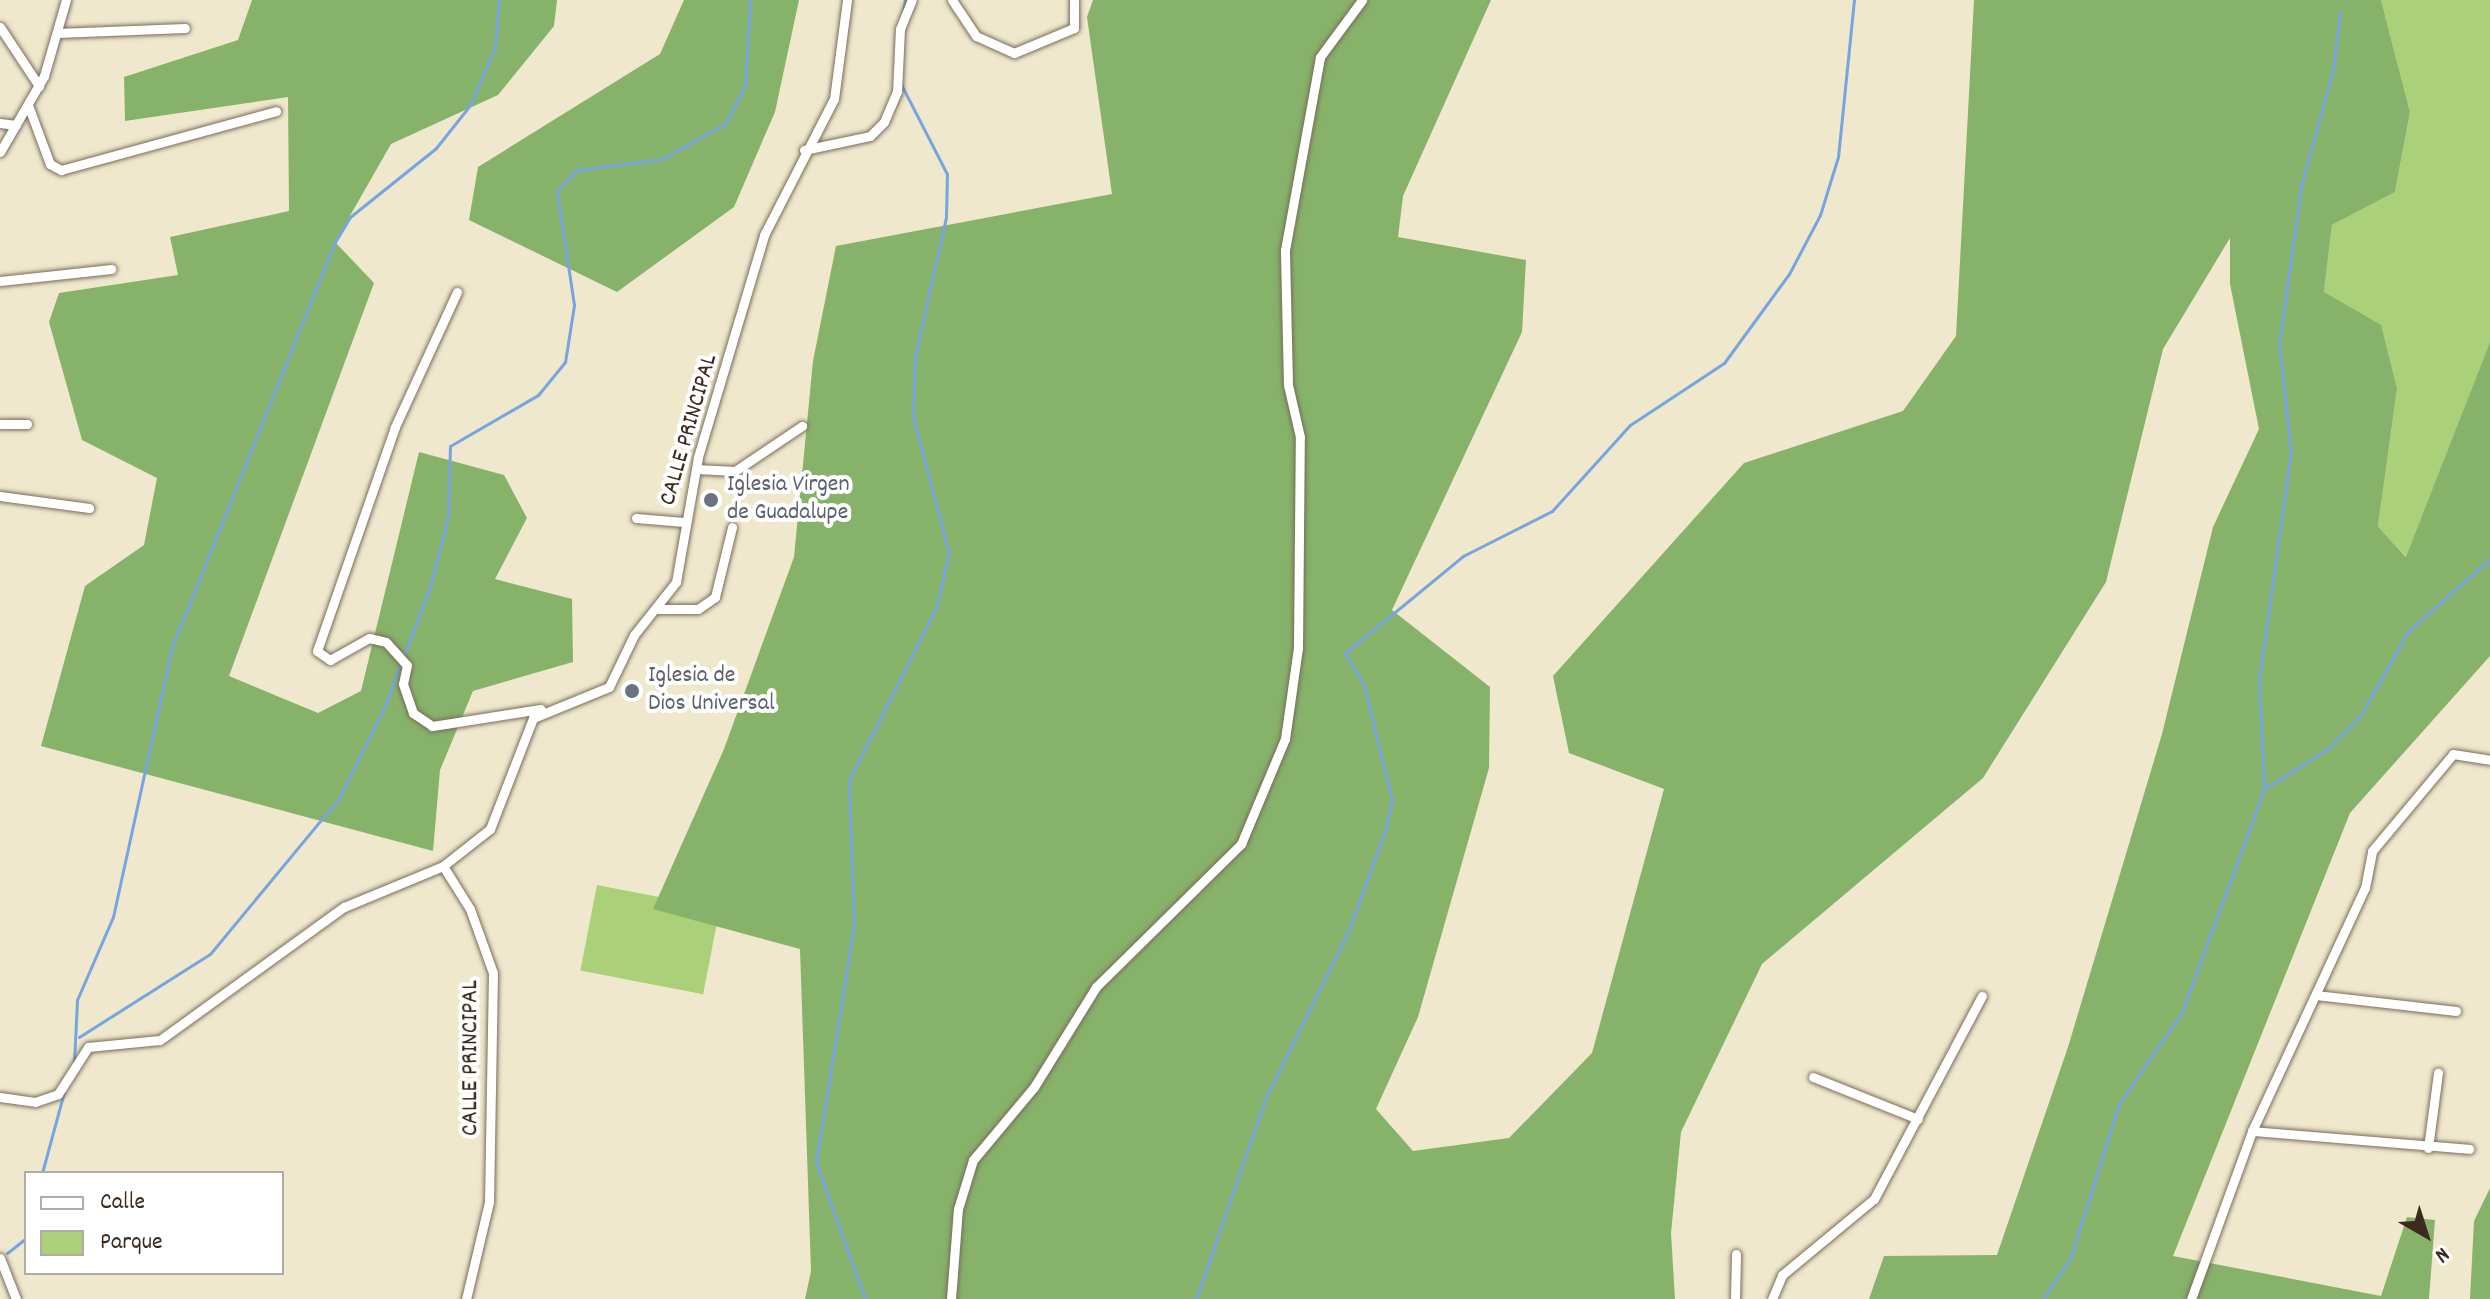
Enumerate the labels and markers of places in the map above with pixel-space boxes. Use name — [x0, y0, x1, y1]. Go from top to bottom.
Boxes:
place label: Iglesia Virgen de Guadalupe — [727, 472, 849, 528]
marker: Iglesia Virgen de Guadalupe — [702, 491, 720, 509]
place label: Iglesia de Dios Universal — [648, 663, 775, 719]
marker: Iglesia de Dios Universal — [623, 682, 641, 700]

